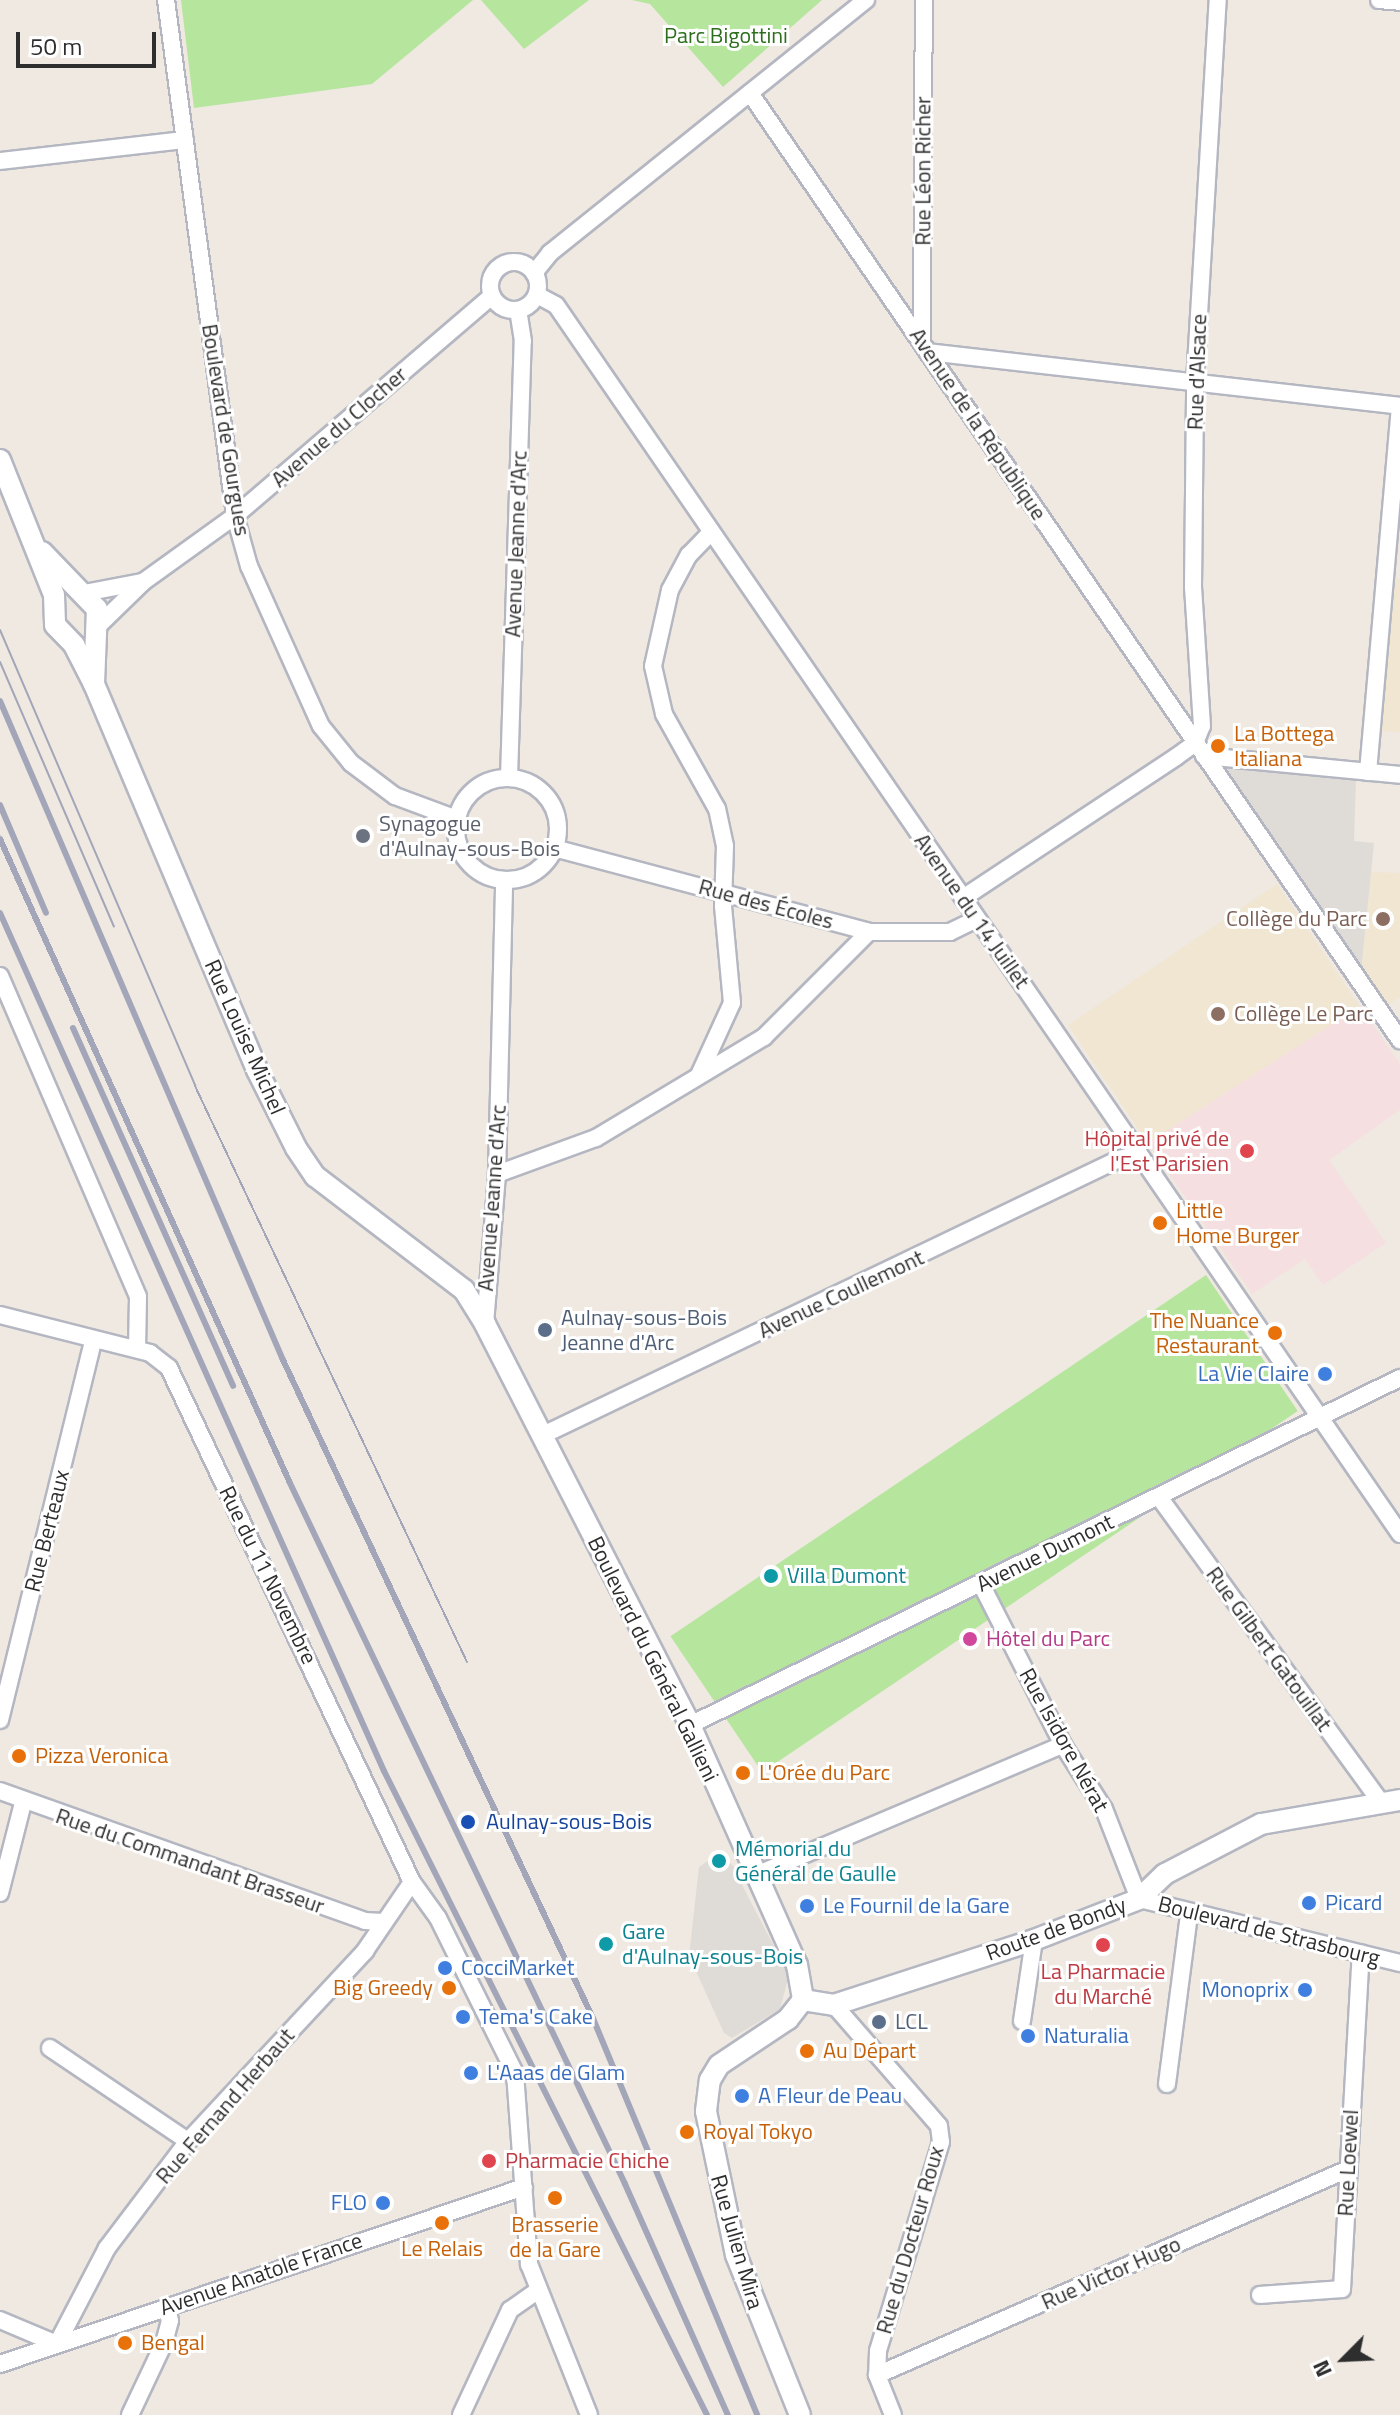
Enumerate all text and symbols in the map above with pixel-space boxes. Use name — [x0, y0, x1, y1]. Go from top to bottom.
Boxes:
scale bar — [20, 16, 160, 66]
park label: Parc Bigottini — [664, 23, 788, 49]
text: 50 m — [30, 28, 82, 64]
street label: Rue Léon Richer — [910, 96, 936, 246]
street label: Rue d'Alsace — [1182, 313, 1212, 431]
street label: Boulevard de Gourgues — [196, 322, 256, 538]
street label: Avenue de la République — [904, 323, 1052, 525]
street label: Avenue du Clocher — [266, 361, 412, 493]
street label: Avenue Jeanne d'Arc — [500, 450, 532, 638]
place label: La Bottega Italiana — [1234, 720, 1334, 772]
marker: La Bottega Italiana — [1209, 737, 1227, 755]
place label: Synagogue d'Aulnay-sous-Bois — [379, 810, 560, 862]
marker: Synagogue d'Aulnay-sous-Bois — [354, 827, 372, 845]
street label: Avenue du 14 Juillet — [909, 828, 1035, 994]
street label: Rue des Écoles — [696, 873, 836, 935]
place label: Collège du Parc — [1226, 906, 1367, 932]
marker: Collège du Parc — [1374, 910, 1392, 928]
street label: Rue Louise Michel — [199, 955, 291, 1119]
place label: Collège Le Parc — [1234, 1001, 1373, 1027]
marker: Collège Le Parc — [1209, 1005, 1227, 1023]
street label: Avenue Jeanne d'Arc — [472, 1104, 512, 1292]
place label: Hôpital privé de l'Est Parisien — [1084, 1125, 1229, 1176]
marker: Hôpital privé de l'Est Parisien — [1236, 1140, 1258, 1162]
place label: Little Home Burger — [1176, 1197, 1299, 1248]
marker: Little Home Burger — [1151, 1214, 1169, 1232]
street label: Avenue Coullemont — [754, 1244, 928, 1344]
place label: Aulnay-sous-Bois Jeanne d'Arc — [561, 1304, 727, 1356]
place label: The Nuance Restaurant — [1150, 1307, 1259, 1358]
marker: Aulnay-sous-Bois Jeanne d'Arc — [536, 1321, 554, 1339]
marker: The Nuance Restaurant — [1266, 1324, 1284, 1342]
place label: La Vie Claire — [1198, 1361, 1309, 1387]
marker: La Vie Claire — [1316, 1365, 1334, 1383]
street label: Rue Berteaux — [19, 1467, 75, 1595]
street label: Rue du 11 Novembre — [213, 1482, 323, 1668]
street label: Avenue Dumont — [972, 1508, 1118, 1598]
street label: Boulevard du Général Gallieni — [582, 1532, 724, 1786]
street label: Rue Gilbert Gatouillat — [1200, 1562, 1338, 1736]
place label: Villa Dumont — [787, 1563, 906, 1589]
marker: Villa Dumont — [762, 1567, 780, 1585]
place label: Hôtel du Parc — [986, 1626, 1110, 1652]
marker: Hôtel du Parc — [961, 1630, 979, 1648]
street label: Rue Isidore Nérat — [1014, 1663, 1114, 1817]
place label: Pizza Veronica — [35, 1743, 168, 1769]
marker: Pizza Veronica — [10, 1747, 28, 1765]
place label: L'Orée du Parc — [759, 1760, 890, 1786]
marker: L'Orée du Parc — [734, 1764, 752, 1782]
street label: Rue du Commandant Brasseur — [52, 1803, 328, 1919]
place label: Aulnay-sous-Bois — [486, 1809, 652, 1835]
marker: Aulnay-sous-Bois — [457, 1811, 479, 1833]
place label: Mémorial du Général de Gaulle — [735, 1835, 896, 1886]
marker: Mémorial du Général de Gaulle — [710, 1852, 728, 1870]
place label: Picard — [1325, 1890, 1382, 1916]
street label: Route de Bondy — [982, 1891, 1130, 1967]
street label: Boulevard de Strasbourg — [1155, 1891, 1383, 1971]
place label: Le Fournil de la Gare — [823, 1893, 1010, 1919]
marker: Picard — [1300, 1894, 1318, 1912]
marker: Le Fournil de la Gare — [798, 1897, 816, 1915]
place label: Gare d'Aulnay-sous-Bois — [622, 1918, 803, 1970]
marker: Gare d'Aulnay-sous-Bois — [597, 1935, 615, 1953]
marker: La Pharmacie du Marché — [1094, 1936, 1112, 1954]
place label: CocciMarket — [461, 1955, 574, 1981]
place label: La Pharmacie du Marché — [1041, 1958, 1165, 2010]
marker: CocciMarket — [436, 1959, 454, 1977]
place label: Big Greedy — [333, 1975, 433, 2001]
place label: Monoprix — [1202, 1977, 1289, 2003]
marker: Big Greedy — [440, 1979, 458, 1997]
marker: Monoprix — [1296, 1981, 1314, 1999]
place label: Tema's Cake — [479, 2004, 593, 2030]
marker: Tema's Cake — [454, 2008, 472, 2026]
place label: LCL — [895, 2009, 928, 2035]
marker: LCL — [870, 2013, 888, 2031]
street label: Rue Fernand Herbaut — [150, 2023, 300, 2189]
place label: Naturalia — [1044, 2023, 1129, 2049]
marker: Naturalia — [1019, 2027, 1037, 2045]
place label: Au Départ — [823, 2038, 916, 2064]
marker: Au Départ — [798, 2042, 816, 2060]
place label: L'Aaas de Glam — [487, 2060, 625, 2086]
marker: L'Aaas de Glam — [462, 2064, 480, 2082]
place label: A Fleur de Peau — [758, 2083, 902, 2109]
marker: A Fleur de Peau — [733, 2087, 751, 2105]
street label: Rue Loewel — [1332, 2109, 1364, 2217]
place label: Royal Tokyo — [703, 2119, 813, 2145]
marker: Royal Tokyo — [678, 2123, 696, 2141]
street label: Rue du Docteur Roux — [871, 2143, 949, 2337]
place label: Pharmacie Chiche — [505, 2148, 669, 2174]
marker: Pharmacie Chiche — [480, 2152, 498, 2170]
street label: Rue Julien Mira — [705, 2172, 769, 2312]
marker: Brasserie de la Gare — [546, 2189, 564, 2207]
place label: FLO — [331, 2190, 367, 2216]
marker: FLO — [374, 2194, 392, 2212]
place label: Brasserie de la Gare — [509, 2211, 601, 2262]
marker: Le Relais — [433, 2214, 451, 2232]
street label: Avenue Anatole France — [156, 2227, 366, 2321]
street label: Rue Victor Hugo — [1037, 2231, 1185, 2315]
place label: Le Relais — [401, 2236, 483, 2262]
north arrow — [1304, 2319, 1384, 2399]
place label: Bengal — [141, 2330, 205, 2356]
marker: Bengal — [116, 2334, 134, 2352]
text: N — [1303, 2355, 1341, 2383]

